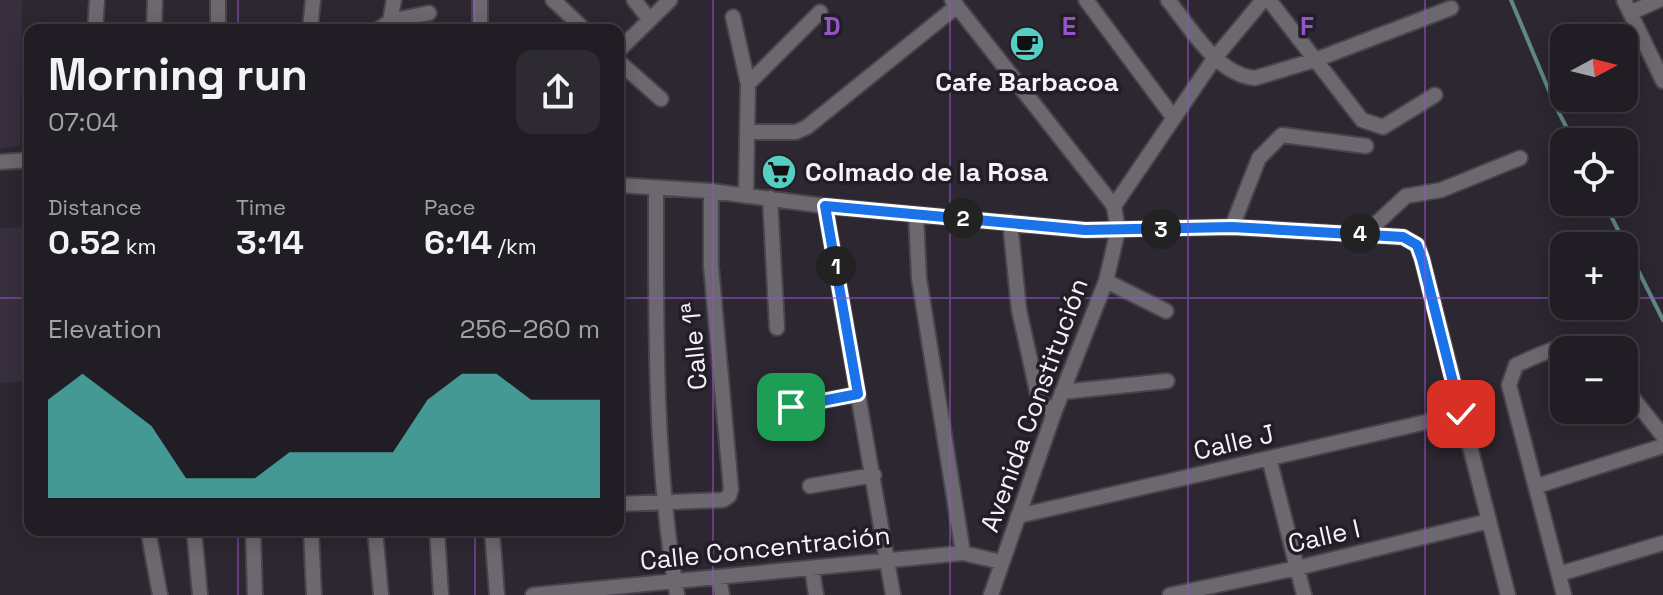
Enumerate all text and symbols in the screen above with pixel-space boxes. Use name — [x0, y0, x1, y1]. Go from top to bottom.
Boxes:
text: D — [823, 9, 841, 43]
text: E — [1062, 9, 1076, 43]
text: F — [1300, 9, 1314, 43]
north arrow — [1550, 24, 1638, 112]
map controls — [1550, 24, 1638, 424]
cafe icon: Cafe Barbacoa — [1008, 25, 1046, 63]
text: Morning run — [48, 47, 308, 103]
button: share — [516, 50, 600, 134]
place label: Cafe Barbacoa — [935, 65, 1119, 99]
text: 07:04 — [48, 105, 118, 139]
button: locate — [1550, 128, 1638, 216]
supermarket icon: Colmado de la Rosa — [760, 153, 798, 191]
place label: Colmado de la Rosa — [805, 155, 1048, 189]
text: Distance — [48, 193, 142, 221]
text: Time — [236, 193, 286, 221]
text: Pace — [424, 193, 476, 221]
pin: 2 — [943, 198, 983, 238]
text: 2 — [956, 204, 970, 232]
pin: 3 — [1141, 209, 1181, 249]
pin: 4 — [1340, 213, 1380, 253]
text: 3 — [1154, 215, 1168, 243]
text: 4 — [1353, 219, 1367, 247]
text: 0.52 — [48, 221, 120, 264]
text: 3:14 — [236, 221, 304, 264]
text: 6:14 — [424, 221, 492, 264]
text: km — [120, 232, 157, 260]
text: /km — [492, 232, 537, 260]
button: + — [1550, 232, 1638, 320]
pin: 1 — [816, 246, 856, 286]
text: 1 — [831, 252, 841, 280]
street label: Avenida Constitución — [972, 273, 1096, 537]
street label: Calle 1ª — [673, 300, 715, 391]
text: Elevation — [48, 312, 162, 346]
text: 256–260 m — [460, 312, 600, 346]
button: − — [1550, 336, 1638, 424]
pin — [757, 373, 825, 441]
pin — [1427, 380, 1495, 448]
icon: arrive — [769, 385, 813, 429]
icon: check — [1439, 392, 1483, 436]
street label: Calle J — [1190, 416, 1278, 468]
street label: Calle I — [1285, 511, 1363, 561]
street label: Calle Concentración — [638, 518, 892, 578]

